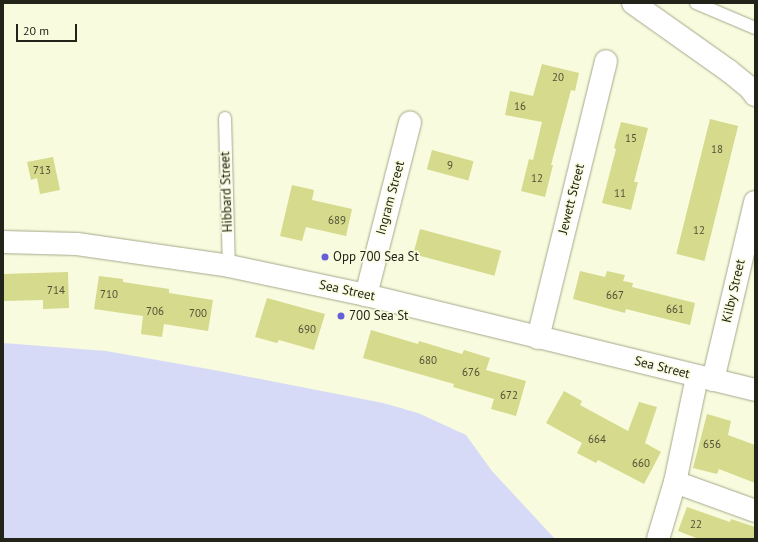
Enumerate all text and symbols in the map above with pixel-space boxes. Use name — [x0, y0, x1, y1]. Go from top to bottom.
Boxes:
scale bar — [18, 16, 79, 42]
text: 20 m — [23, 23, 49, 38]
house number: 20 — [552, 70, 564, 84]
house number: 16 — [514, 99, 526, 113]
house number: 15 — [625, 131, 637, 145]
house number: 18 — [711, 142, 723, 156]
street label: Hibbard Street — [218, 151, 236, 233]
house number: 9 — [447, 158, 453, 172]
street label: Ingram Street — [374, 159, 408, 237]
street label: Jewett Street — [556, 162, 588, 236]
house number: 713 — [33, 163, 51, 177]
house number: 12 — [531, 171, 543, 185]
house number: 11 — [614, 186, 626, 200]
house number: 689 — [328, 213, 346, 227]
house number: 12 — [693, 223, 705, 237]
place label: Opp 700 Sea St — [333, 249, 419, 265]
marker: Opp 700 Sea St — [320, 252, 330, 262]
street label: Kilby Street — [719, 258, 749, 324]
street label: Sea Street — [318, 277, 376, 305]
house number: 714 — [47, 283, 65, 297]
house number: 710 — [100, 287, 118, 301]
house number: 667 — [606, 288, 624, 302]
house number: 661 — [666, 302, 684, 316]
house number: 706 — [146, 304, 164, 318]
house number: 700 — [189, 306, 207, 320]
place label: 700 Sea St — [349, 308, 408, 324]
marker: 700 Sea St — [336, 311, 346, 321]
house number: 690 — [298, 322, 316, 336]
house number: 680 — [419, 353, 437, 367]
street label: Sea Street — [633, 354, 691, 382]
house number: 676 — [462, 365, 480, 379]
house number: 672 — [500, 388, 518, 402]
house number: 664 — [588, 432, 606, 446]
house number: 656 — [703, 437, 721, 451]
house number: 660 — [632, 456, 650, 470]
house number: 22 — [690, 517, 702, 531]

